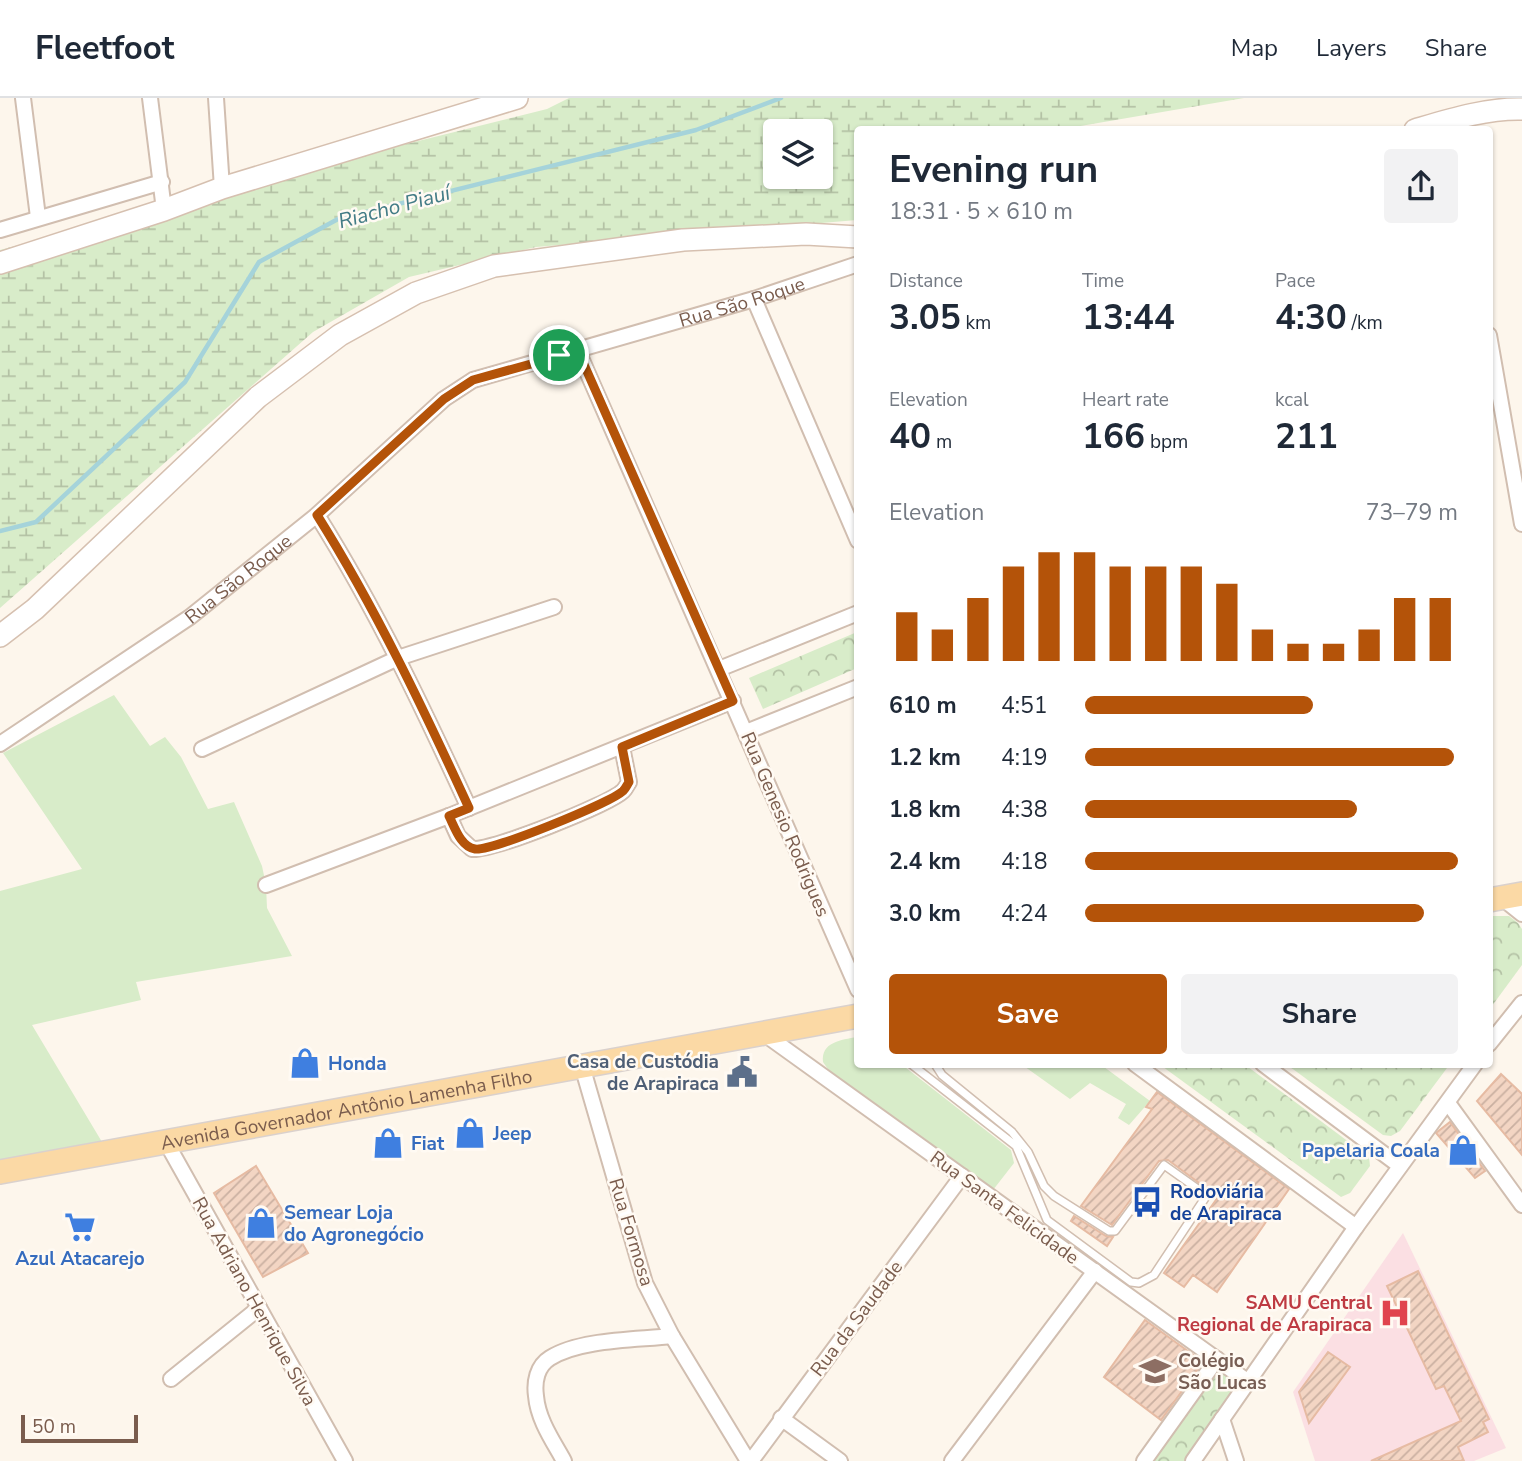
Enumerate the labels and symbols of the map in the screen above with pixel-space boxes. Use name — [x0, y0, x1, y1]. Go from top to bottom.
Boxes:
water label: Riacho Piauí — [335, 178, 456, 235]
street label: Rua São Roque — [676, 271, 808, 334]
pin — [529, 325, 589, 385]
street label: Rua São Roque — [180, 528, 298, 630]
street label: Rua Genesio Rodrigues — [734, 728, 836, 921]
shop icon: Honda — [288, 1046, 322, 1080]
place label: Casa de Custódia de Arapiraca — [567, 1049, 719, 1097]
place label: Honda — [328, 1051, 387, 1077]
public building icon: Casa de Custódia de Arapiraca — [725, 1055, 759, 1089]
street label: Avenida Governador Antônio Lamenha Filho — [159, 1063, 534, 1157]
shop icon: Jeep — [453, 1116, 487, 1150]
place label: Jeep — [492, 1121, 532, 1147]
shop icon: Fiat — [371, 1126, 405, 1160]
place label: Fiat — [411, 1131, 445, 1157]
shop icon: Papelaria Coala — [1446, 1133, 1480, 1167]
place label: Papelaria Coala — [1302, 1138, 1440, 1164]
street label: Rua Santa Felicidade — [925, 1145, 1084, 1271]
street label: Rua Formosa — [602, 1175, 660, 1290]
place label: Rodoviária de Arapiraca — [1170, 1179, 1282, 1227]
bus stop icon: Rodoviária de Arapiraca — [1130, 1185, 1164, 1219]
street label: Rua Adriano Henrique Silva — [186, 1192, 322, 1411]
place label: Semear Loja do Agronegócio — [284, 1200, 424, 1248]
shop icon: Semear Loja do Agronegócio — [244, 1206, 278, 1240]
supermarket icon: Azul Atacarejo — [63, 1210, 97, 1244]
place label: Azul Atacarejo — [15, 1246, 145, 1272]
street label: Rua da Saudade — [805, 1255, 909, 1382]
place label: SAMU Central Regional de Arapiraca — [1177, 1290, 1372, 1338]
hospital icon: SAMU Central Regional de Arapiraca — [1378, 1296, 1412, 1330]
place label: Colégio São Lucas — [1178, 1348, 1267, 1396]
school or university icon: Colégio São Lucas — [1138, 1354, 1172, 1388]
scale bar — [21, 1412, 138, 1444]

